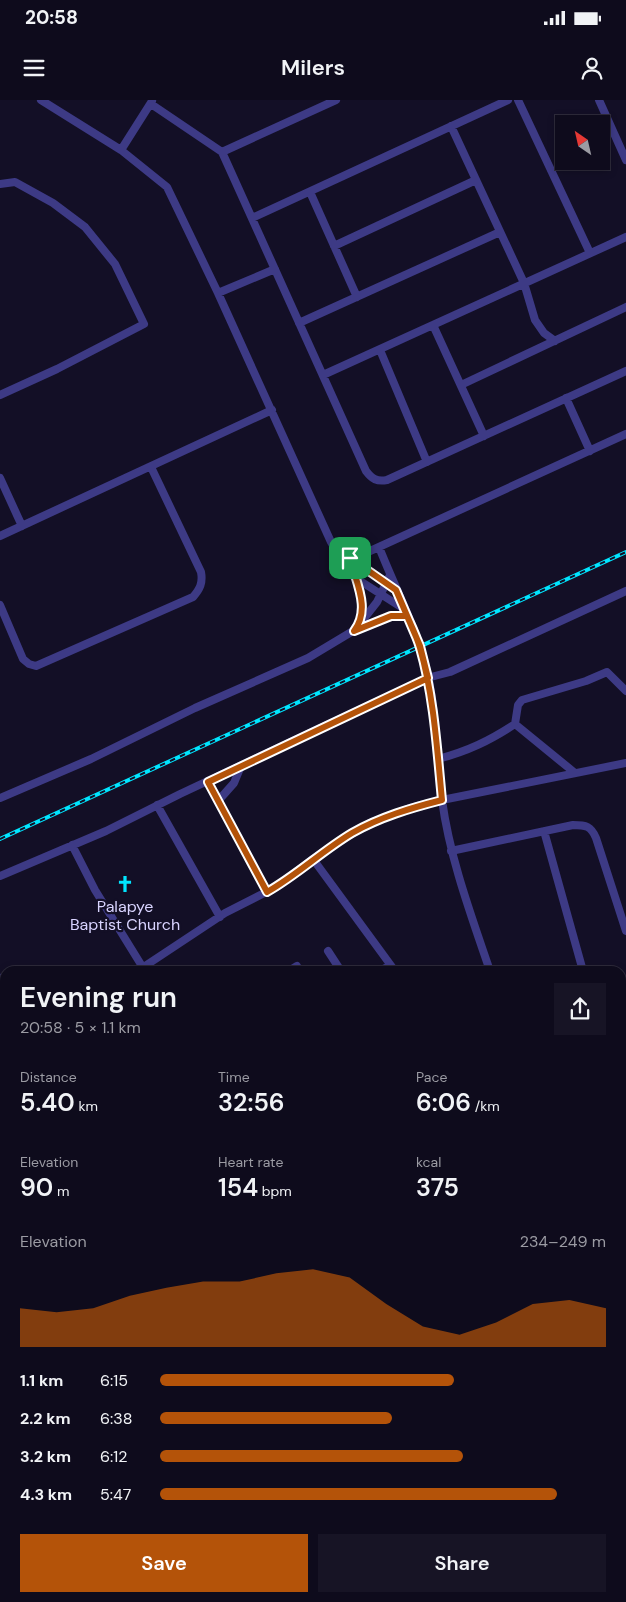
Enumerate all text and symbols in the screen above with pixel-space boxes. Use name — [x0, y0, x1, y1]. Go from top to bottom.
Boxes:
text: 20:58 — [25, 5, 78, 30]
text: Milers — [281, 53, 345, 82]
icon: menu — [20, 54, 48, 82]
icon: person — [578, 54, 606, 82]
north arrow — [555, 115, 610, 170]
map controls — [555, 115, 610, 170]
pin — [329, 537, 371, 579]
icon: arrive — [336, 544, 364, 572]
church icon: Palapye Baptist Church — [115, 874, 135, 894]
place label: Palapye Baptist Church — [70, 896, 180, 935]
text: Evening run — [20, 979, 177, 1016]
button: share — [554, 983, 606, 1035]
text: 20:58 · 5 × 1.1 km — [20, 1017, 141, 1038]
text: Distance — [20, 1068, 77, 1086]
text: Time — [218, 1068, 250, 1086]
text: Pace — [416, 1068, 447, 1086]
text: 5.40 — [20, 1086, 75, 1119]
text: 32:56 — [218, 1086, 285, 1119]
text: 6:06 — [416, 1086, 471, 1119]
text: km — [75, 1097, 98, 1115]
text: /km — [471, 1097, 500, 1115]
text: Elevation — [20, 1153, 78, 1171]
text: Heart rate — [218, 1153, 283, 1171]
text: kcal — [416, 1153, 441, 1171]
text: 90 — [20, 1171, 53, 1204]
text: 154 — [218, 1171, 258, 1204]
text: 375 — [416, 1171, 459, 1204]
text: m — [53, 1182, 69, 1200]
text: bpm — [258, 1182, 292, 1200]
text: Elevation — [20, 1231, 87, 1252]
text: 234–249 m — [520, 1231, 606, 1252]
text: 1.1 km — [20, 1370, 63, 1391]
text: 6:15 — [100, 1370, 128, 1391]
text: 2.2 km — [20, 1408, 71, 1429]
text: 6:38 — [100, 1408, 132, 1429]
text: 3.2 km — [20, 1446, 71, 1467]
text: 6:12 — [100, 1446, 128, 1467]
text: 4.3 km — [20, 1484, 72, 1505]
text: 5:47 — [100, 1484, 131, 1505]
button: Save — [20, 1534, 308, 1592]
button: Share — [318, 1534, 606, 1592]

